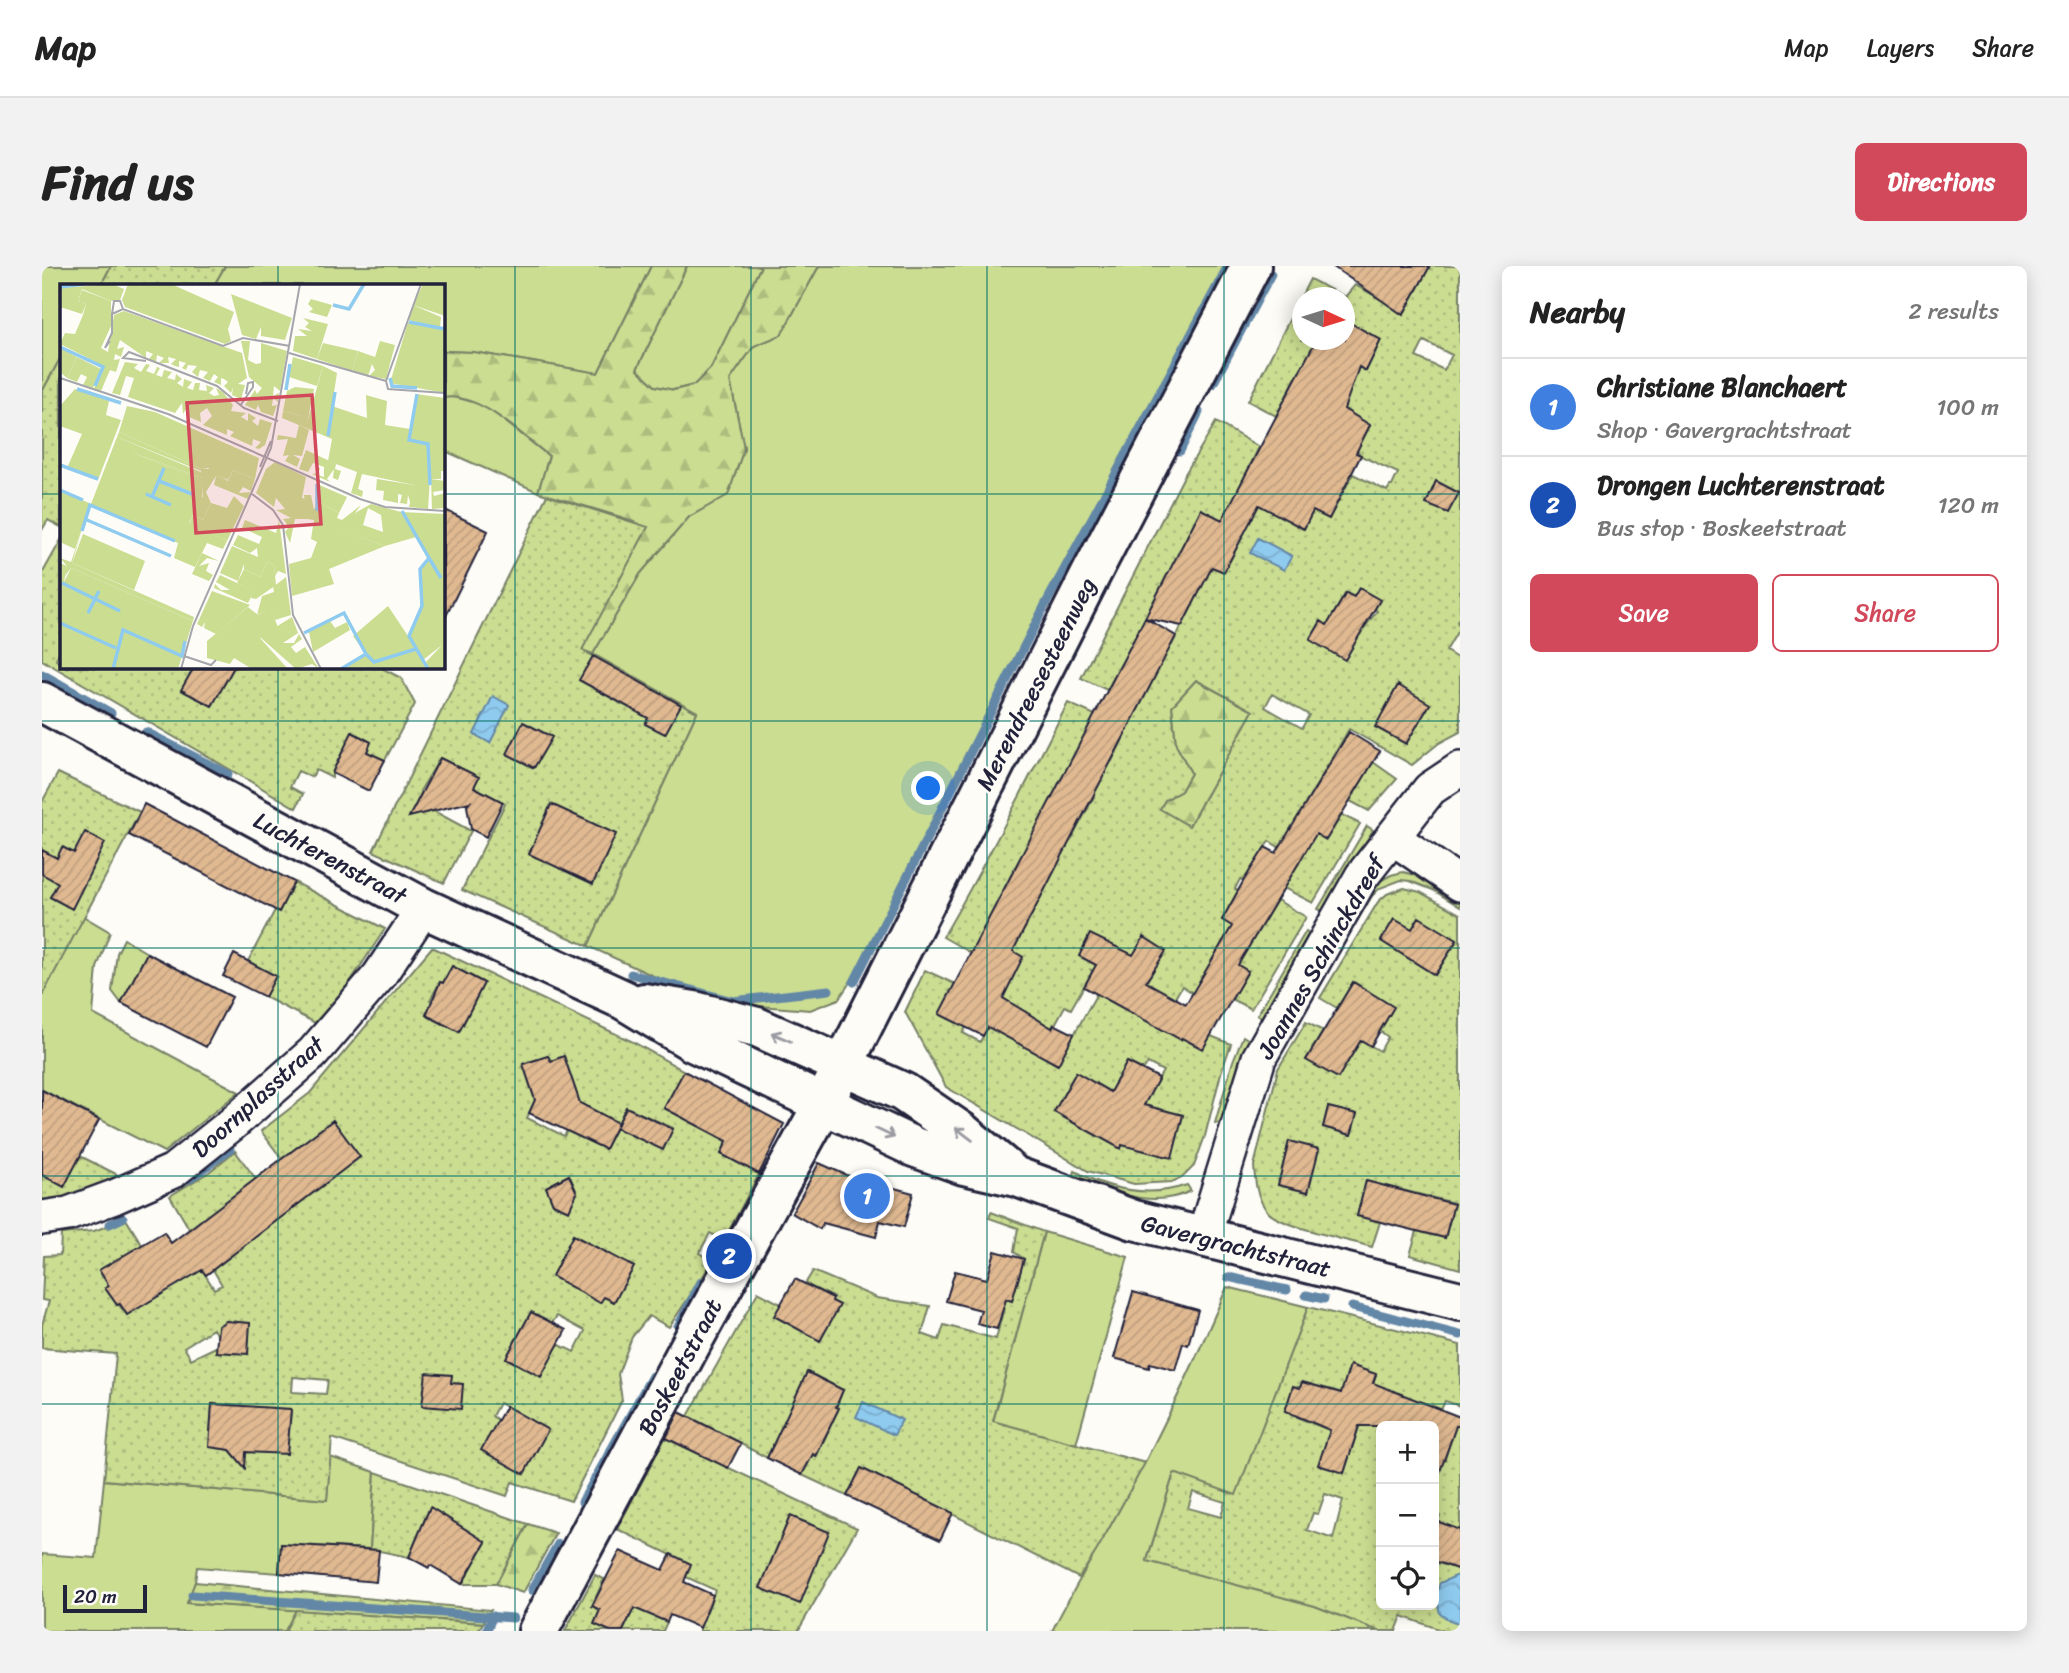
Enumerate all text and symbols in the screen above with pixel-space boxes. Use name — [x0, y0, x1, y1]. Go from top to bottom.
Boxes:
text: Map — [35, 19, 96, 77]
text: Map — [1784, 27, 1829, 69]
text: Layers — [1867, 27, 1934, 69]
text: Share — [1972, 27, 2034, 69]
text: Find us — [42, 139, 194, 226]
button: Directions — [1855, 143, 2027, 221]
inset map — [60, 284, 444, 668]
text: Nearby — [1530, 285, 1625, 339]
north arrow — [1292, 287, 1355, 350]
text: 2 results — [1908, 291, 1999, 332]
text: Christiane Blanchaert — [1597, 364, 1847, 410]
text: 1 — [1548, 387, 1558, 428]
text: 100 m — [1936, 387, 1999, 428]
text: Shop · Gavergrachtstraat — [1597, 410, 1852, 451]
text: Drongen Luchterenstraat — [1597, 462, 1885, 508]
text: 2 — [1546, 485, 1560, 526]
text: 120 m — [1938, 485, 1999, 526]
text: Bus stop · Boskeetstraat — [1597, 508, 1847, 549]
street label: Merendreesesteenweg — [964, 570, 1108, 798]
button: Save — [1530, 574, 1758, 652]
button: Share — [1772, 574, 1999, 652]
your location — [911, 771, 945, 805]
street label: Luchterenstraat — [246, 800, 416, 917]
street label: Joannes Schinckdreef — [1245, 845, 1398, 1068]
street label: Doornplasstraat — [182, 1024, 335, 1169]
one-way arrow — [771, 1030, 792, 1043]
one-way arrow — [874, 1127, 895, 1140]
one-way arrow — [955, 1127, 974, 1142]
pin: 1 — [844, 1170, 890, 1222]
street label: Gavergrachtstraat — [1137, 1202, 1335, 1290]
pin: 2 — [706, 1230, 752, 1282]
street label: Boskeetstraat — [626, 1291, 734, 1443]
map controls — [1376, 1421, 1439, 1610]
button: + — [1376, 1421, 1439, 1484]
button: − — [1376, 1484, 1439, 1547]
button: locate — [1376, 1547, 1439, 1610]
text: 20 m — [74, 1580, 117, 1613]
scale bar — [63, 1582, 147, 1614]

